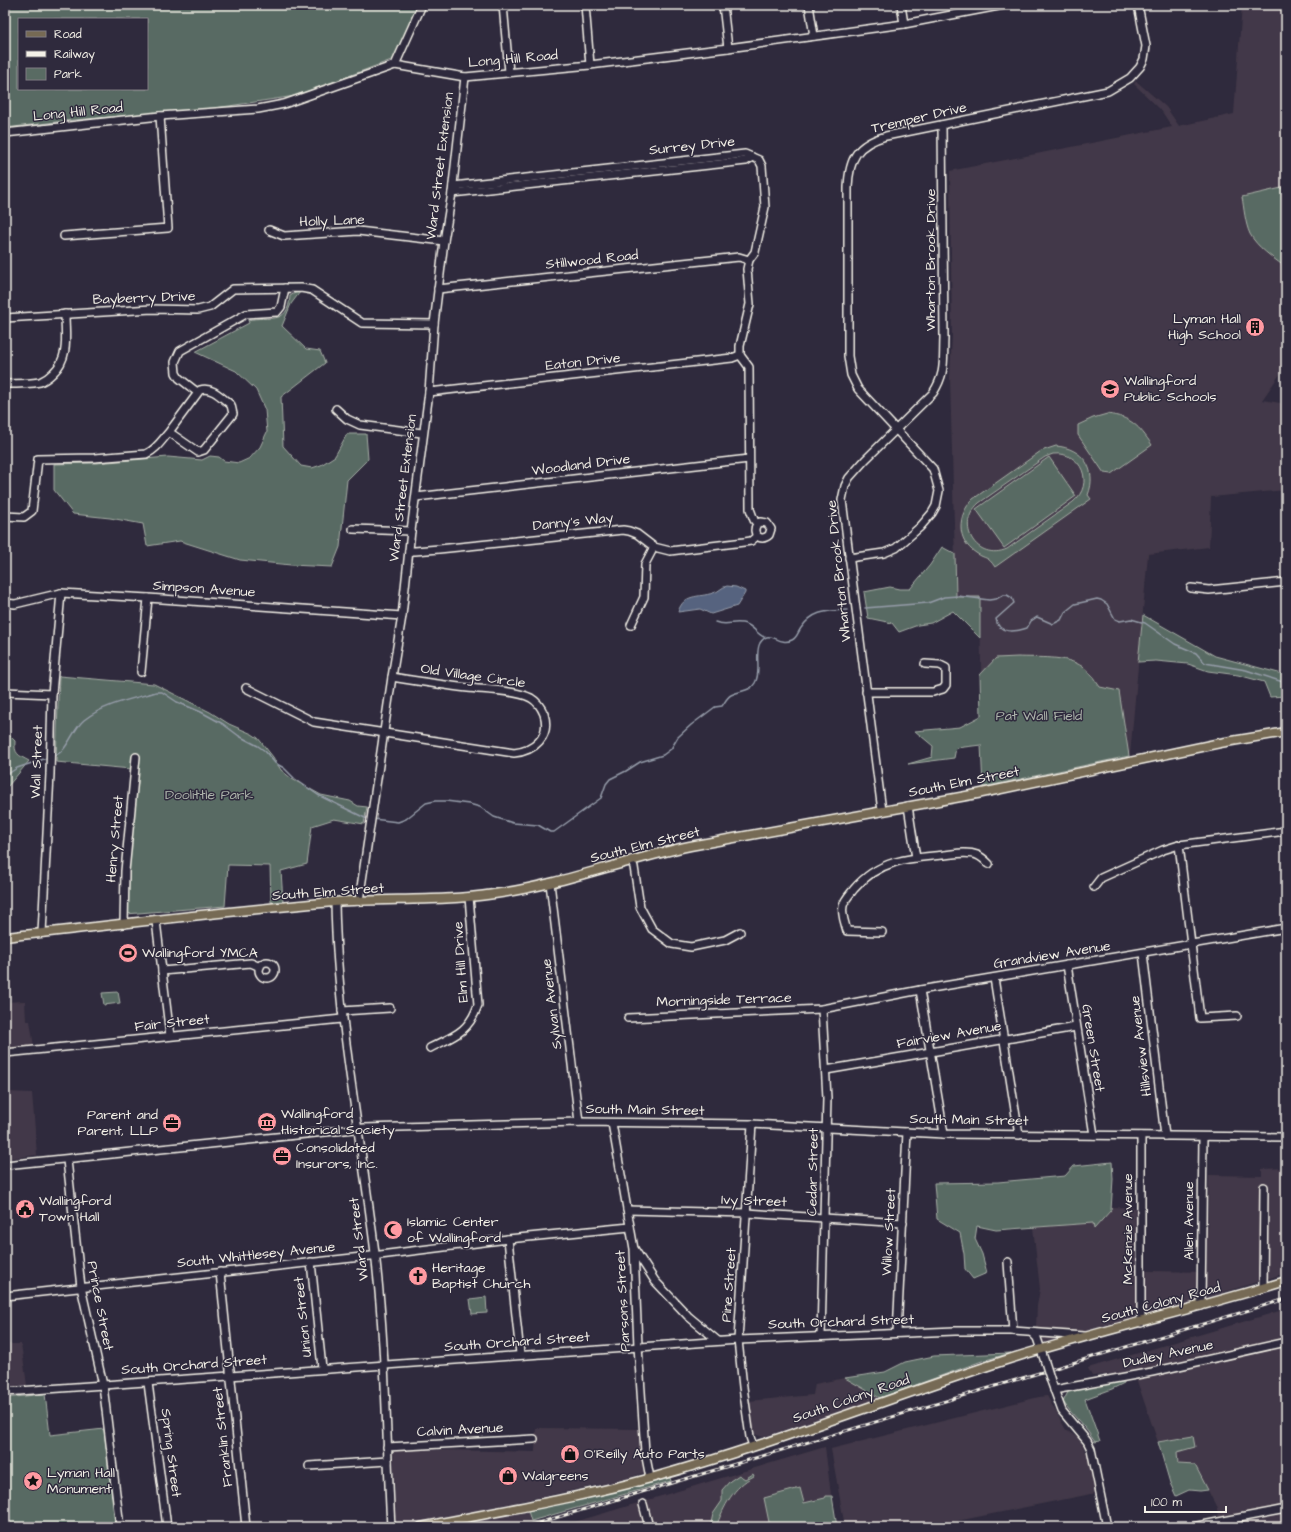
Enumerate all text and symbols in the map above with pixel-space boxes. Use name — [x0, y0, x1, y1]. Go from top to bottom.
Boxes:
legend — [18, 18, 148, 90]
text: Road — [54, 26, 82, 43]
street label: Long Hill Road — [467, 45, 559, 73]
text: Railway — [54, 46, 95, 64]
text: Park — [54, 66, 82, 83]
street label: Ward Street Extension — [421, 91, 459, 241]
street label: Long Hill Road — [32, 97, 124, 127]
street label: Tremper Drive — [869, 97, 969, 139]
street label: Surrey Drive — [648, 132, 736, 160]
street label: Wharton Brook Drive — [921, 188, 941, 331]
street label: Holly Lane — [299, 210, 365, 232]
street label: Stillwood Road — [545, 245, 639, 275]
street label: Bayberry Drive — [92, 286, 196, 310]
place label: Lyman Hall High School — [1168, 309, 1241, 345]
building icon: Lyman Hall High School — [1244, 316, 1266, 338]
street label: Eaton Drive — [545, 348, 622, 376]
place label: Wallingford Public Schools — [1124, 371, 1216, 407]
school or university icon: Wallingford Public Schools — [1099, 378, 1121, 400]
street label: Ward Street Extension — [384, 413, 422, 563]
street label: Woodland Drive — [531, 449, 632, 481]
street label: Wharton Brook Drive — [822, 499, 856, 643]
street label: Danny's Way — [532, 508, 615, 536]
street label: Simpson Avenue — [152, 575, 256, 603]
street label: Old Village Circle — [419, 659, 527, 693]
park label: Pat Wall Field — [996, 706, 1082, 726]
street label: Wall Street — [26, 725, 48, 799]
street label: South Elm Street — [907, 761, 1021, 803]
park label: Doolittle Park — [165, 785, 254, 805]
street label: Henry Street — [101, 794, 129, 883]
street label: South Elm Street — [588, 822, 702, 868]
street label: South Elm Street — [271, 878, 385, 906]
street label: Elm Hill Drive — [448, 920, 474, 1003]
street label: Grandview Avenue — [992, 936, 1112, 974]
sports icon: Wallingford YMCA — [117, 942, 139, 964]
place label: Wallingford YMCA — [142, 943, 258, 963]
street label: Sylvan Avenue — [536, 957, 567, 1051]
street label: Morningside Terrace — [656, 988, 792, 1012]
street label: Hillsview Avenue — [1125, 994, 1157, 1098]
street label: Green Street — [1076, 1003, 1110, 1094]
street label: Fair Street — [133, 1009, 211, 1037]
street label: Fairview Avenue — [895, 1016, 1003, 1054]
street label: South Main Street — [585, 1099, 705, 1121]
place label: Wallingford Historical Society — [281, 1104, 395, 1140]
place label: Parent and Parent, LLP — [78, 1105, 158, 1141]
street label: South Main Street — [909, 1109, 1029, 1131]
museum icon: Wallingford Historical Society — [256, 1111, 278, 1133]
office icon: Parent and Parent, LLP — [161, 1112, 183, 1134]
street label: Cedar Street — [802, 1127, 824, 1216]
place label: Consolidated Insurors, Inc. — [296, 1138, 378, 1174]
office icon: Consolidated Insurors, Inc. — [271, 1145, 293, 1167]
street label: McKenzie Avenue — [1118, 1173, 1138, 1285]
street label: Allen Avenue — [1179, 1181, 1199, 1261]
street label: Willow Street — [877, 1187, 901, 1276]
street label: Ivy Street — [721, 1190, 788, 1212]
place label: Wallingford Town Hall — [39, 1191, 111, 1227]
street label: Ward Street — [344, 1196, 374, 1282]
public building icon: Wallingford Town Hall — [14, 1198, 36, 1220]
place label: Islamic Center of Wallingford — [407, 1212, 501, 1248]
mosque icon: Islamic Center of Wallingford — [382, 1219, 404, 1241]
street label: South Whittlesey Avenue — [176, 1237, 336, 1273]
street label: Pine Street — [716, 1247, 742, 1323]
street label: Parsons Street — [610, 1249, 636, 1352]
place label: Heritage Baptist Church — [432, 1258, 530, 1294]
street label: Prince Street — [82, 1259, 119, 1353]
church icon: Heritage Baptist Church — [407, 1265, 429, 1287]
street label: Union Street — [289, 1276, 317, 1358]
street label: South Colony Road — [1099, 1277, 1223, 1329]
street label: South Orchard Street — [768, 1309, 915, 1335]
street label: South Orchard Street — [444, 1327, 591, 1357]
street label: Dudley Avenue — [1121, 1335, 1215, 1373]
street label: South Orchard Street — [121, 1350, 268, 1380]
street label: South Colony Road — [790, 1370, 912, 1428]
street label: Franklin Street — [208, 1386, 238, 1488]
street label: Spring Street — [156, 1407, 186, 1499]
street label: Calvin Avenue — [416, 1418, 504, 1442]
shop icon: O'Reilly Auto Parts — [559, 1443, 581, 1465]
place label: O'Reilly Auto Parts — [584, 1444, 705, 1464]
place label: Lyman Hall Monument — [47, 1463, 115, 1499]
shop icon: Walgreens — [497, 1465, 519, 1487]
place label: Walgreens — [522, 1466, 589, 1486]
place icon: Lyman Hall Monument — [22, 1470, 44, 1492]
scale bar — [1145, 1488, 1226, 1514]
text: 100 m — [1151, 1494, 1182, 1511]

